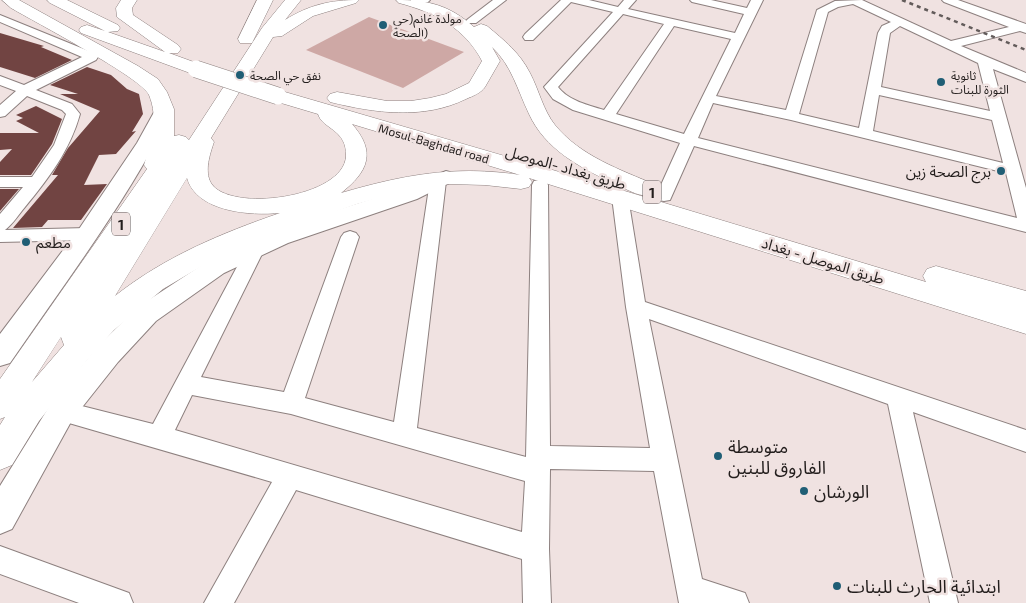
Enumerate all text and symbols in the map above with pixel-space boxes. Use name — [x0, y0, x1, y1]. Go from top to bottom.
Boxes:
place label: مولدة غانم(حي الصحة) — [393, 11, 462, 39]
marker: مولدة غانم(حي الصحة) — [377, 19, 389, 31]
place label: نفق حي الصحة — [250, 68, 321, 86]
place label: ثانوية الثورة للبنات — [951, 68, 1009, 97]
marker: نفق حي الصحة — [234, 69, 246, 81]
marker: ثانوية الثورة للبنات — [935, 76, 947, 88]
street label: Mosul-Baghdad road — [377, 120, 491, 166]
street label: طريق بغداد -الموصل — [503, 141, 628, 195]
place label: برج الصحة زين — [906, 162, 991, 184]
marker: برج الصحة زين — [995, 165, 1007, 177]
road number: 1 — [643, 180, 661, 203]
road number: 1 — [112, 212, 130, 235]
place label: مطعم — [36, 233, 71, 254]
street label: طريق الموصل - بغداد — [759, 233, 886, 289]
marker: مطعم — [20, 236, 32, 248]
place label: متوسطة الفاروق للبنين — [728, 435, 826, 479]
marker: متوسطة الفاروق للبنين — [712, 450, 724, 462]
place label: الورشان — [814, 480, 869, 503]
marker: الورشان — [798, 485, 810, 497]
place label: ابتدائية الحارث للبنات — [847, 575, 1001, 598]
marker: ابتدائية الحارث للبنات — [831, 580, 843, 592]

